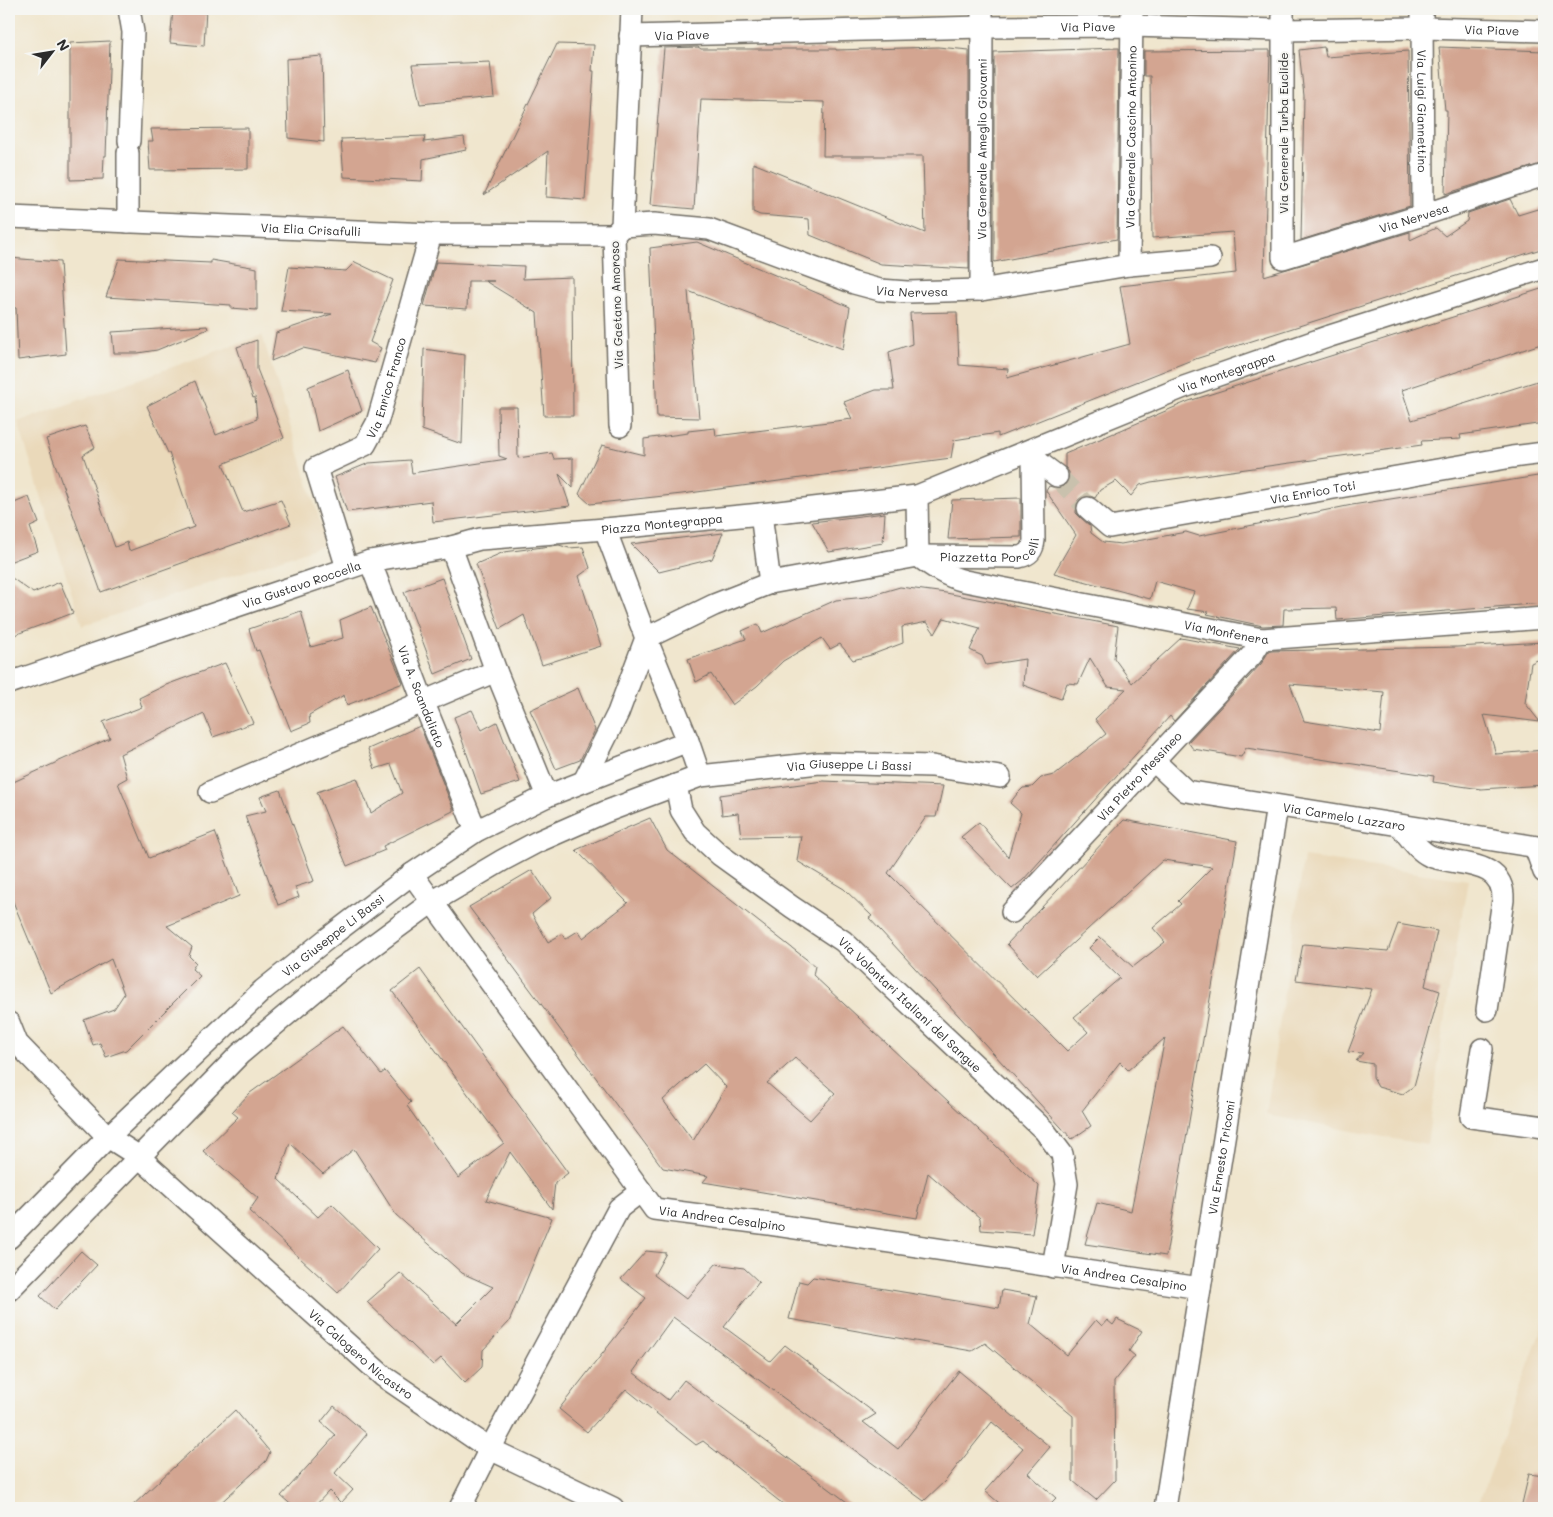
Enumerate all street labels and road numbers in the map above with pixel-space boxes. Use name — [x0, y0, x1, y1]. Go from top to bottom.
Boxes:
street label: Via Piave — [1060, 18, 1115, 34]
street label: Via Piave — [1464, 21, 1520, 38]
street label: Via Piave — [654, 26, 710, 43]
street label: Via Generale Cascino Antonino — [1121, 46, 1140, 228]
street label: Via Luigi Giannettino — [1414, 50, 1431, 172]
street label: Via Generale Turba Euclide — [1275, 52, 1291, 214]
street label: Via Generale Ameglio Giovanni — [973, 58, 990, 240]
street label: Via Nervesa — [1377, 199, 1451, 236]
street label: Via Elia Crisafulli — [260, 219, 361, 239]
street label: Via Gaetano Amoroso — [606, 241, 626, 369]
street label: Via Nervesa — [874, 281, 948, 300]
street label: Via Enrico Franco — [362, 336, 409, 441]
street label: Via Montegrappa — [1176, 348, 1277, 397]
street label: Via Enrico Toti — [1269, 476, 1357, 507]
street label: Piazza Montegrappa — [601, 510, 724, 537]
street label: Piazzetta Porcelli — [940, 538, 1042, 565]
street label: Via Gustavo Roccella — [240, 557, 363, 612]
street label: Via Monfenera — [1183, 616, 1269, 647]
street label: Via A. Scandaliato — [395, 643, 449, 750]
street label: Via Pietro Messineo — [1093, 728, 1185, 824]
street label: Via Giuseppe Li Bassi — [786, 755, 912, 774]
street label: Via Carmelo Lazzaro — [1282, 799, 1406, 834]
street label: Via Giuseppe Li Bassi — [278, 890, 387, 980]
street label: Via Volontari Italiani del Sangue — [835, 933, 985, 1075]
street label: Via Ernesto Tricomi — [1204, 1099, 1238, 1216]
street label: Via Andrea Cesalpino — [658, 1202, 786, 1234]
street label: Via Andrea Cesalpino — [1060, 1259, 1188, 1294]
street label: Via Calogero Nicastro — [305, 1305, 416, 1402]

